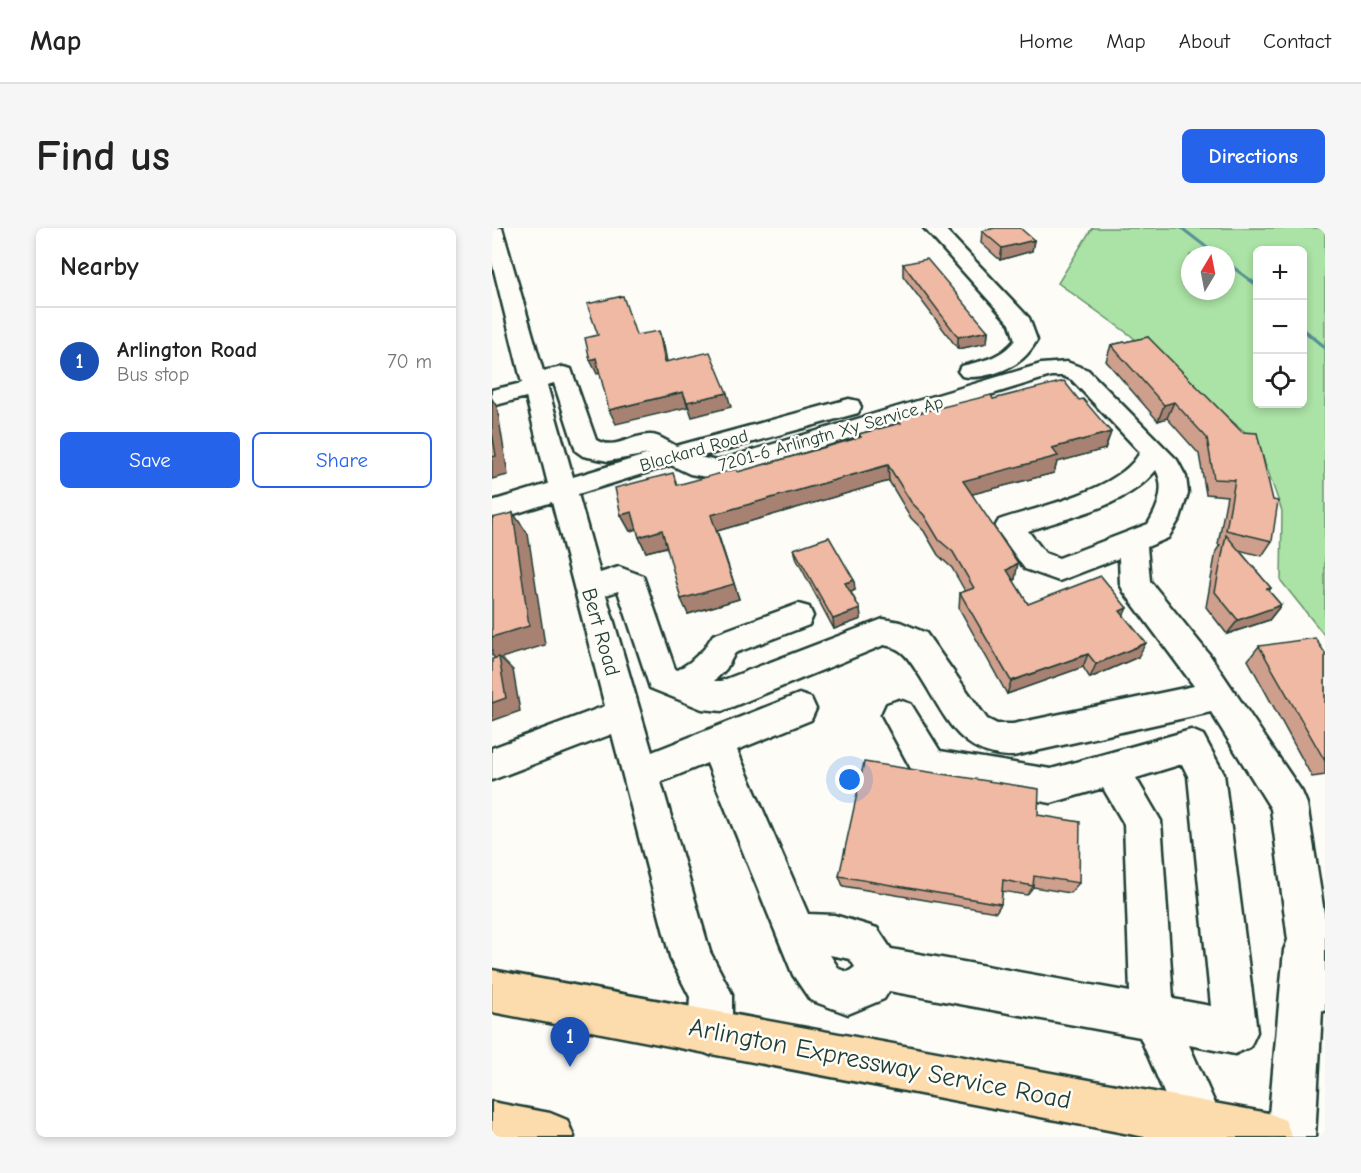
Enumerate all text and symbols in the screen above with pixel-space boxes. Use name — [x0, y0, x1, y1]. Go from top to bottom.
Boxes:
text: Map — [30, 25, 81, 57]
text: Home — [1019, 29, 1073, 53]
text: Map — [1106, 29, 1146, 53]
text: About — [1179, 29, 1230, 53]
text: Contact — [1263, 29, 1331, 53]
button: Directions — [1182, 129, 1325, 183]
text: Find us — [36, 132, 170, 181]
north arrow — [1181, 246, 1235, 300]
map controls — [1253, 246, 1307, 408]
button: + — [1253, 246, 1307, 300]
text: Nearby — [60, 252, 139, 282]
button: − — [1253, 300, 1307, 354]
text: Arlington Road — [117, 337, 257, 363]
text: 1 — [76, 350, 83, 373]
text: 70 m — [387, 350, 432, 373]
button: locate — [1253, 354, 1307, 408]
text: Bus stop — [117, 363, 189, 386]
street label: 7201-6 Arlingtn Xy Service Ap — [716, 392, 946, 476]
street label: Blackard Road — [637, 426, 751, 476]
button: Save — [60, 432, 240, 488]
button: Share — [252, 432, 432, 488]
street label: Bert Road — [577, 585, 625, 679]
your location — [835, 765, 864, 794]
street label: Arlington Expressway Service Road — [686, 1012, 1074, 1116]
pin: 1 — [550, 1018, 590, 1067]

